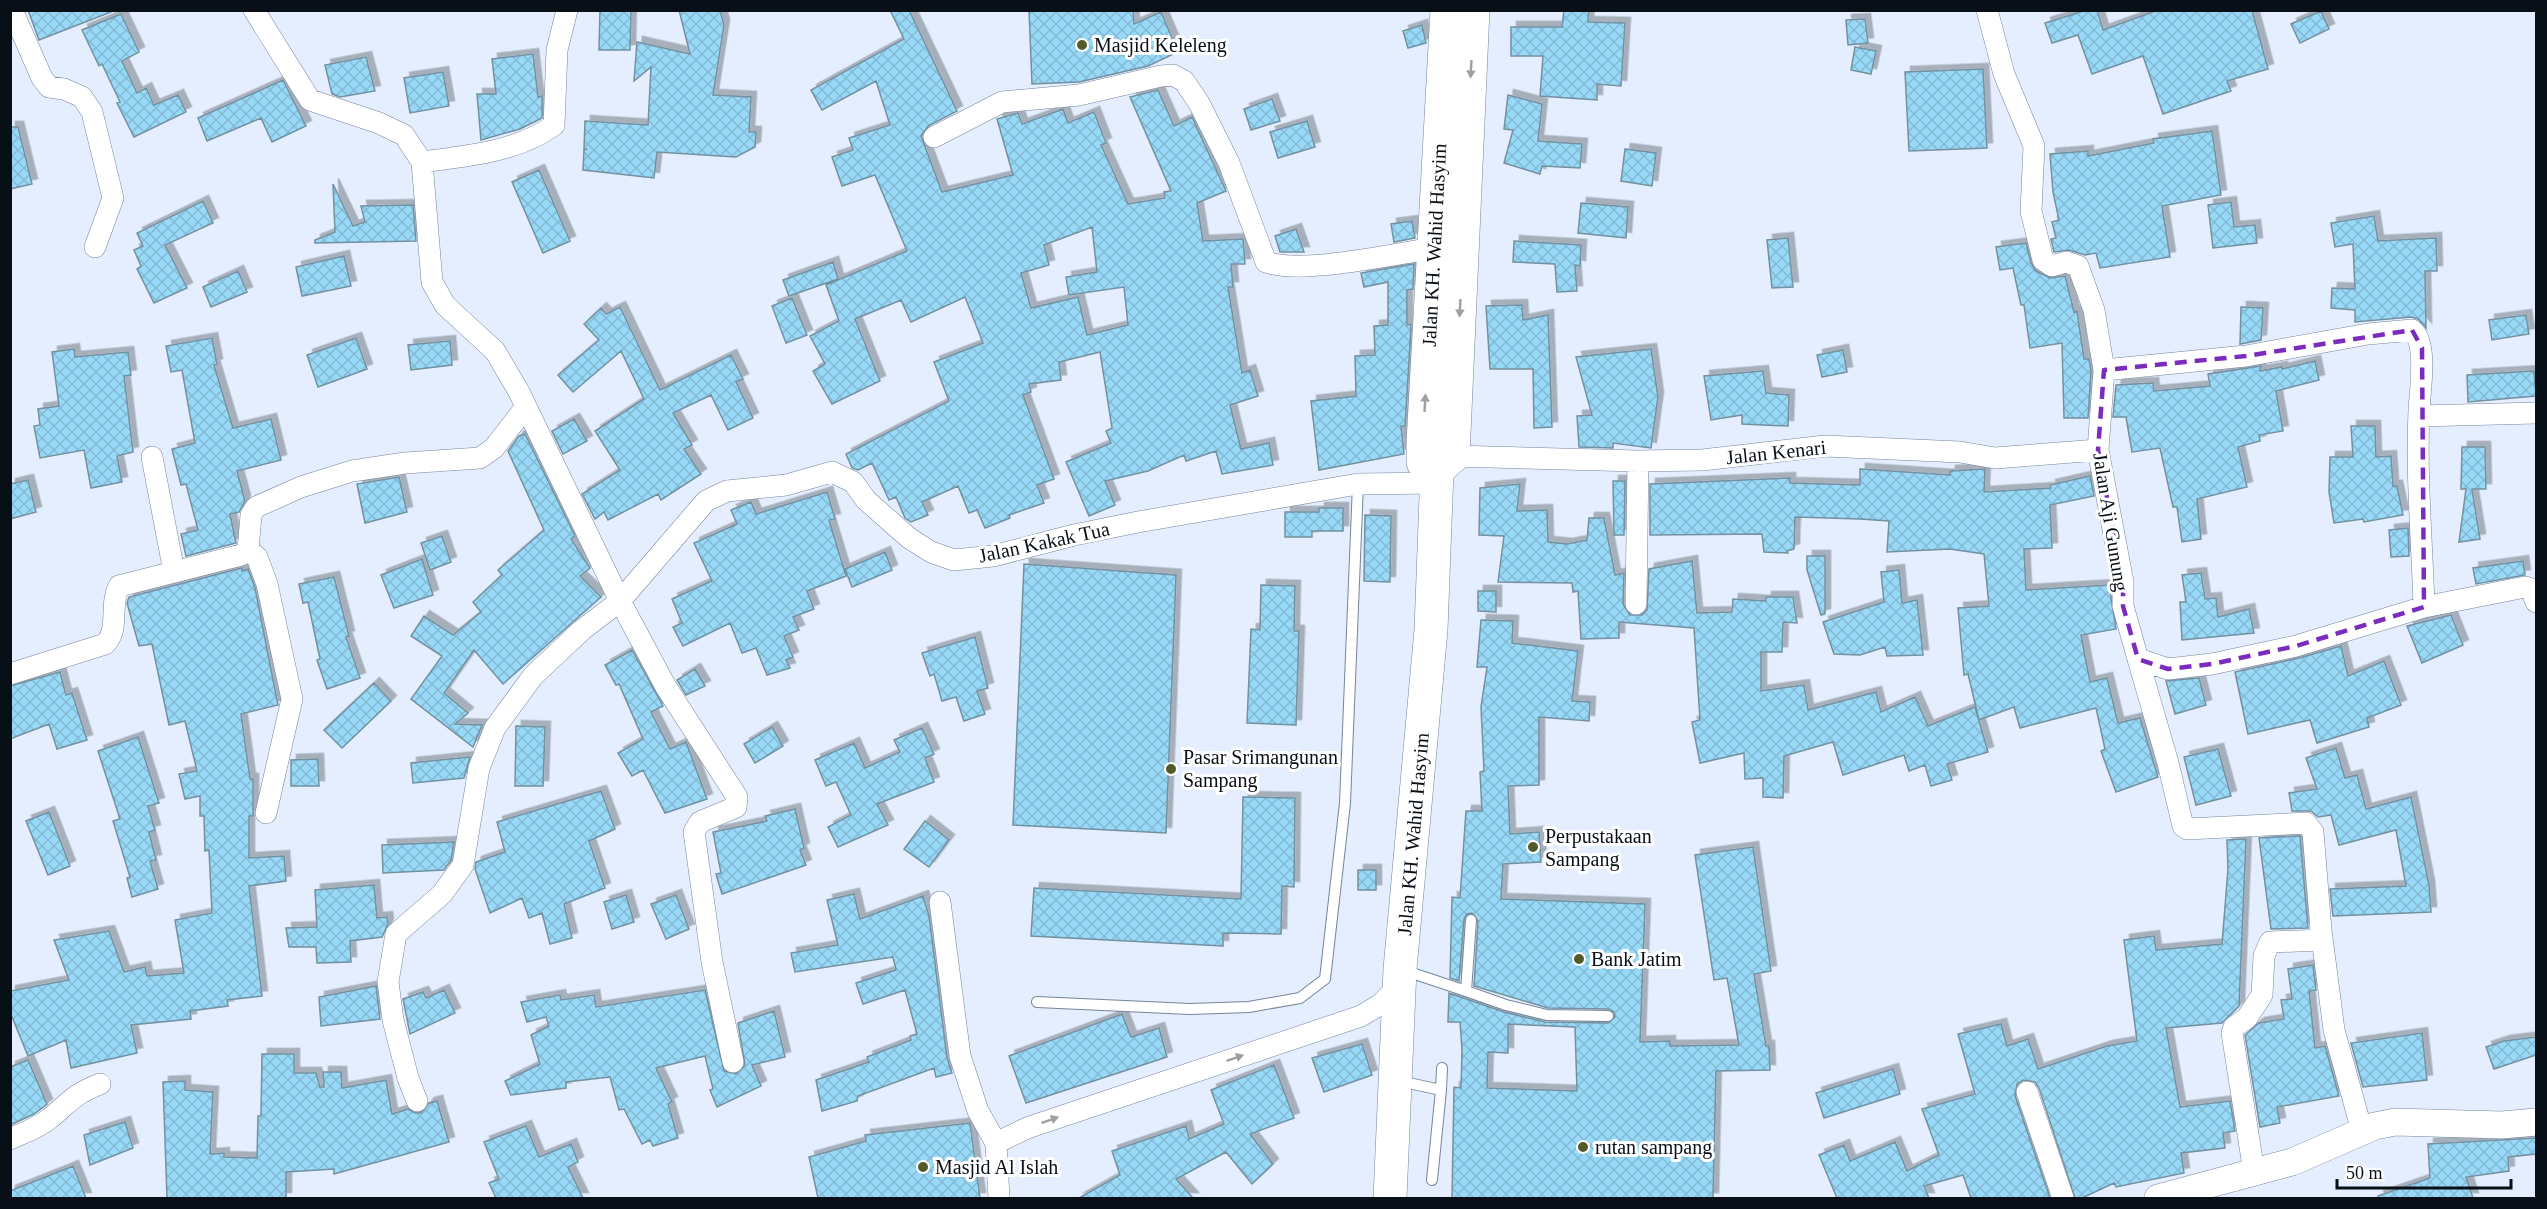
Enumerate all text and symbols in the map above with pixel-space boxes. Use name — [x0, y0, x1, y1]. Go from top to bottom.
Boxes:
place label: Masjid Keleleng — [1094, 34, 1227, 57]
marker: Masjid Keleleng — [1075, 38, 1089, 52]
one-way arrow — [1466, 59, 1475, 78]
street label: Jalan KH. Wahid Hasyim — [1418, 142, 1451, 347]
one-way arrow — [1455, 299, 1464, 318]
one-way arrow — [1421, 394, 1430, 413]
street label: Jalan Kenari — [1725, 436, 1828, 468]
street label: Jalan Aji Gunung — [2088, 451, 2133, 593]
street label: Jalan Kakak Tua — [977, 517, 1112, 567]
street label: Jalan KH. Wahid Hasyim — [1393, 731, 1434, 936]
place label: Pasar Srimangunan Sampang — [1183, 746, 1338, 792]
marker: Pasar Srimangunan Sampang — [1164, 762, 1178, 776]
place label: Perpustakaan Sampang — [1545, 825, 1652, 871]
marker: Perpustakaan Sampang — [1526, 840, 1540, 854]
place label: Bank Jatim — [1591, 948, 1682, 970]
marker: Bank Jatim — [1572, 952, 1586, 966]
one-way arrow — [1226, 1053, 1244, 1062]
one-way arrow — [1041, 1115, 1059, 1124]
place label: rutan sampang — [1595, 1136, 1712, 1159]
marker: rutan sampang — [1576, 1140, 1590, 1154]
scale bar — [2337, 1152, 2511, 1190]
place label: Masjid Al Islah — [935, 1156, 1058, 1179]
marker: Masjid Al Islah — [916, 1160, 930, 1174]
text: 50 m — [2346, 1163, 2383, 1183]

